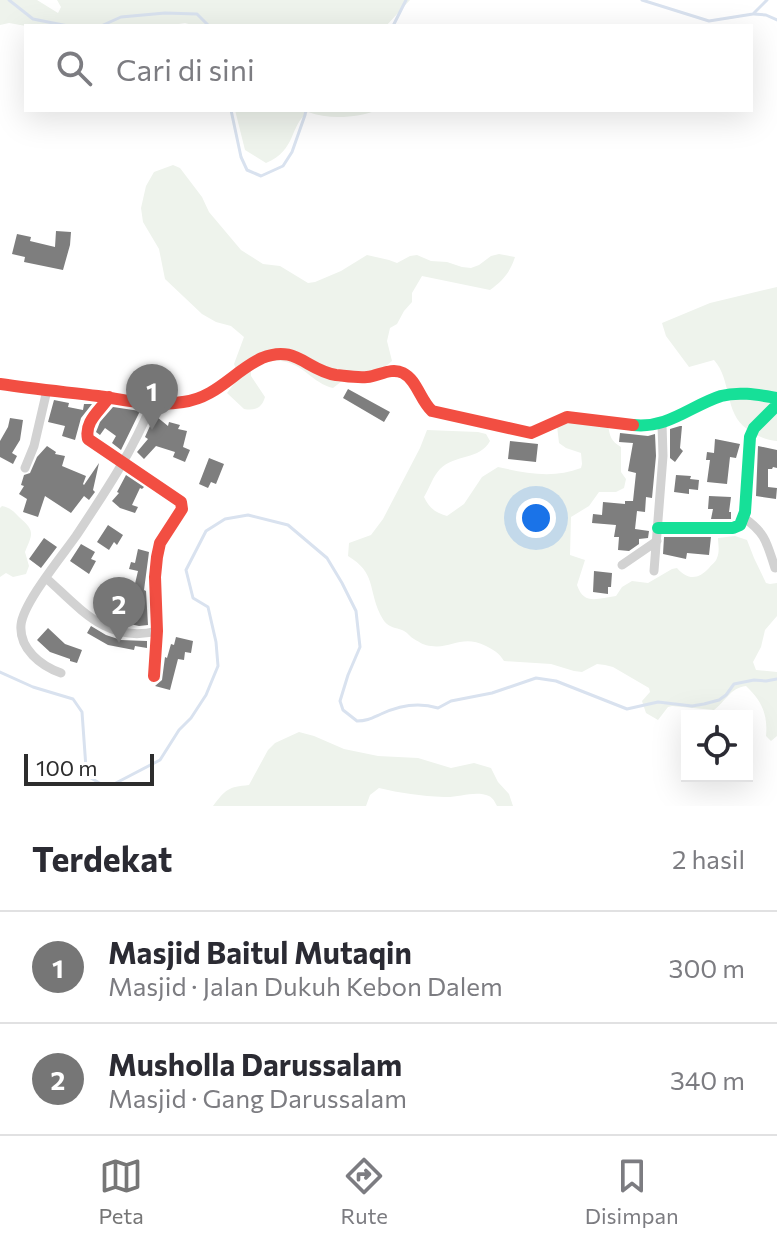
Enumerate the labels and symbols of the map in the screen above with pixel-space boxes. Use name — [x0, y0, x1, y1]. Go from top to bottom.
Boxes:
pin: 1 — [126, 364, 178, 430]
your location — [516, 498, 556, 538]
pin: 2 — [93, 577, 145, 643]
scale bar — [24, 750, 154, 786]

